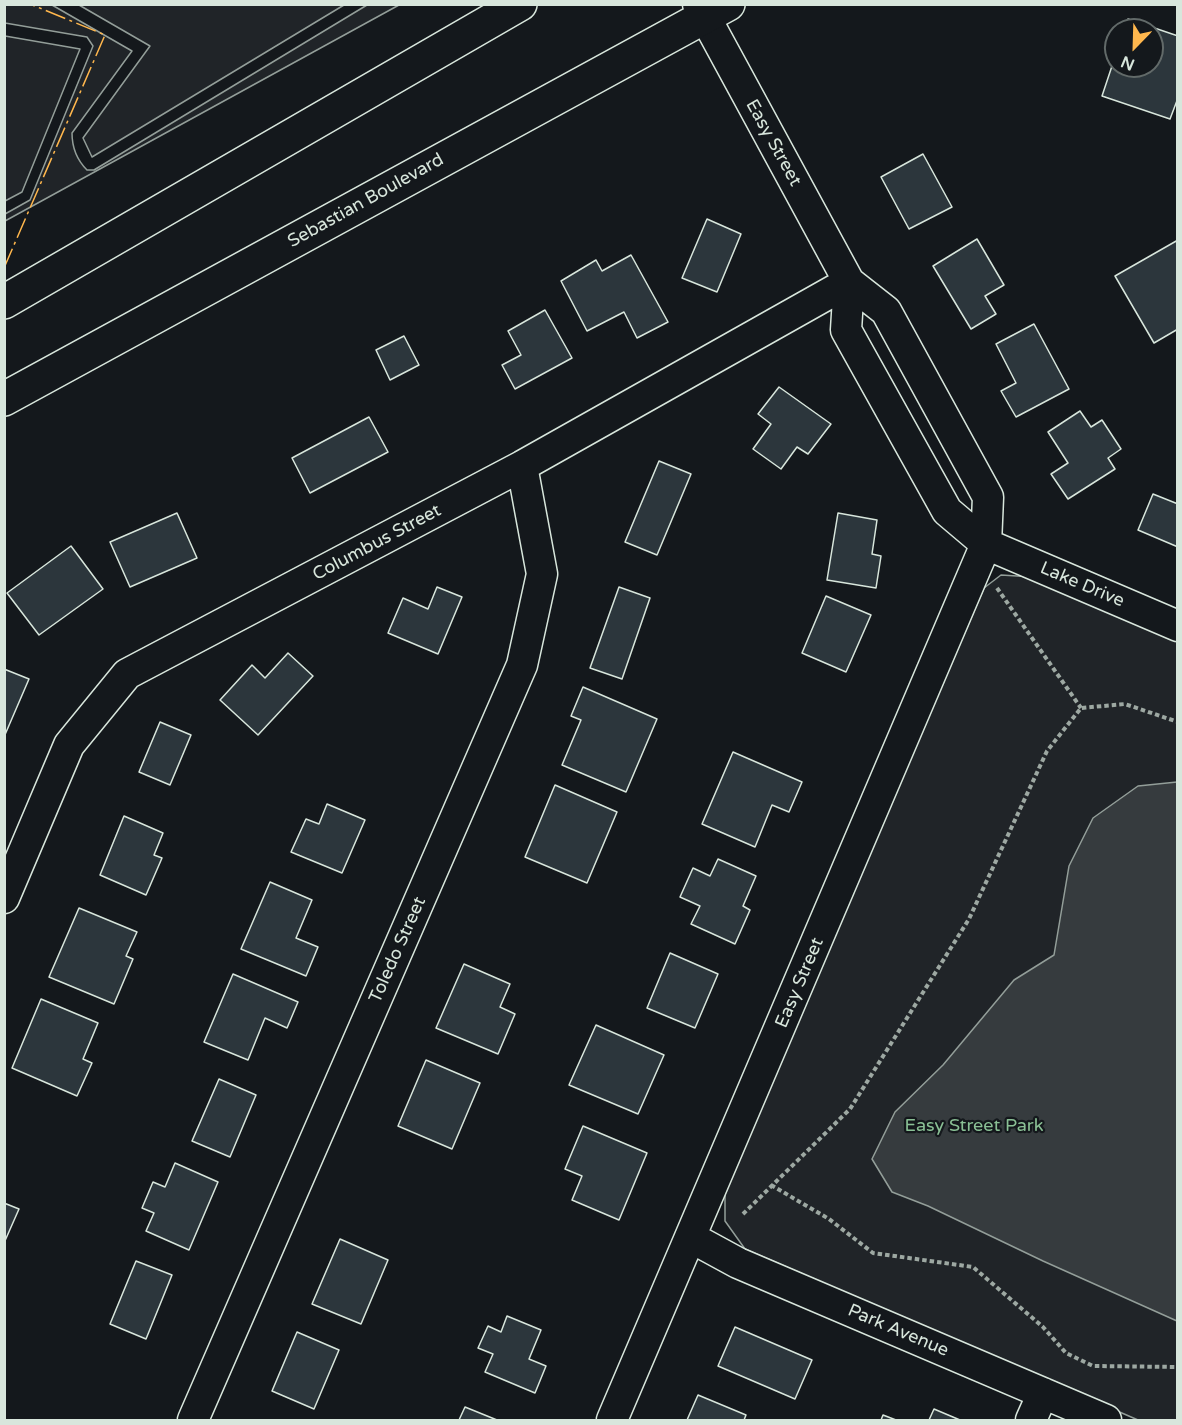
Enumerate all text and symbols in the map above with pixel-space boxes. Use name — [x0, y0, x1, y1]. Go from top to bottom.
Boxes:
north arrow — [1104, 18, 1164, 78]
text: N — [1118, 51, 1138, 74]
street label: Easy Street — [740, 96, 806, 190]
street label: Sebastian Boulevard — [284, 149, 448, 253]
street label: Columbus Street — [309, 500, 445, 586]
street label: Lake Drive — [1037, 558, 1127, 612]
street label: Toledo Street — [365, 894, 431, 1006]
street label: Easy Street — [771, 935, 829, 1031]
park label: Easy Street Park — [905, 1115, 1043, 1137]
street label: Park Avenue — [844, 1300, 952, 1362]

